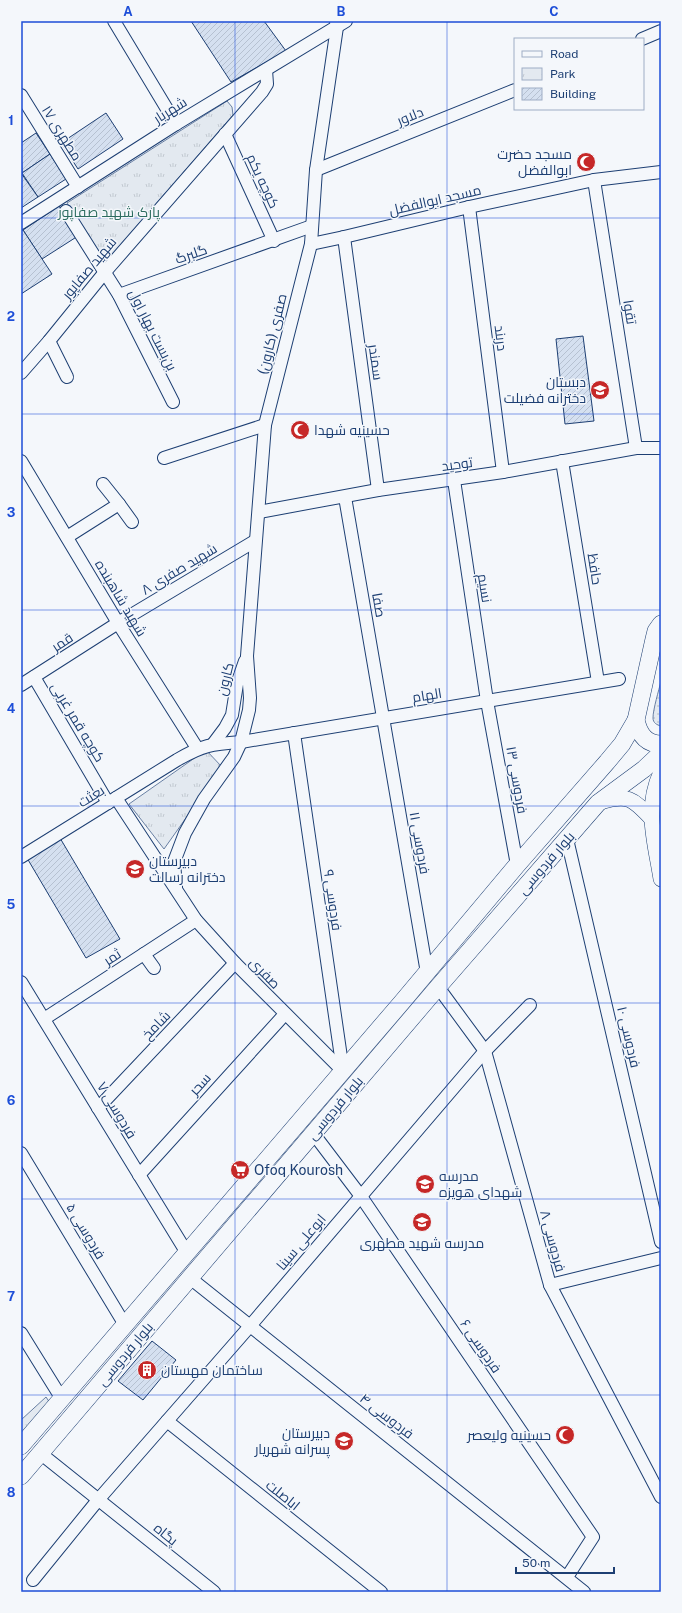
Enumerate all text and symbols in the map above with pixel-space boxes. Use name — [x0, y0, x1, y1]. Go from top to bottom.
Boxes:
text: A — [123, 4, 133, 19]
text: B — [337, 4, 346, 19]
text: C — [549, 4, 559, 19]
legend — [514, 38, 644, 110]
text: Road — [550, 47, 578, 61]
text: Park — [550, 67, 576, 81]
text: Building — [550, 87, 596, 101]
street label: شهریار — [149, 94, 190, 127]
street label: مطهری ۱۷ — [39, 102, 85, 164]
street label: دلاور — [394, 104, 426, 129]
text: 1 — [8, 113, 14, 128]
place label: مسجد حضرت ابوالفضل — [497, 146, 572, 178]
street label: کوچه یکم — [242, 151, 283, 212]
mosque icon: مسجد حضرت ابوالفضل — [575, 151, 597, 173]
street label: مسجد ابوالفضل — [387, 182, 483, 218]
park label: پارک شهید صفاپور — [57, 204, 160, 222]
street label: شهید صفاپور — [58, 234, 121, 304]
street label: گلبرگ — [173, 241, 209, 267]
street label: بن‌بست بهار اول — [125, 287, 180, 374]
street label: صفری (کارون) — [254, 292, 290, 376]
street label: تقوا — [620, 299, 640, 326]
text: 2 — [7, 309, 15, 324]
street label: دربند — [491, 324, 511, 352]
street label: سمندر — [365, 342, 386, 381]
place label: دبستان دخترانه فضیلت — [504, 374, 586, 406]
school or university icon: دبستان دخترانه فضیلت — [589, 379, 611, 401]
mosque icon: حسینیه شهدا — [289, 419, 311, 441]
place label: حسینیه شهدا — [314, 422, 390, 438]
street label: توحید — [440, 454, 474, 474]
text: 3 — [7, 505, 16, 520]
street label: شهید صفری ۸ — [138, 540, 220, 598]
street label: حافظ — [585, 552, 605, 586]
street label: شهید شاهبنده — [92, 557, 150, 639]
street label: نسیم — [473, 572, 495, 604]
street label: صفا — [369, 592, 389, 618]
street label: قمر — [48, 629, 76, 655]
street label: کارون — [213, 661, 237, 697]
street label: کوچه قمر غربی — [46, 679, 108, 766]
street label: الهام — [411, 685, 443, 707]
text: 4 — [7, 701, 16, 716]
street label: فردوسی ۱۳ — [503, 745, 531, 815]
street label: بعثت — [75, 782, 107, 810]
street label: فردوسی ۱۱ — [407, 811, 433, 875]
street label: بلوار فردوسی — [514, 828, 578, 898]
place label: دبیرستان دخترانه رسالت — [149, 853, 226, 885]
school or university icon: دبیرستان دخترانه رسالت — [124, 858, 146, 880]
street label: فردوسی ۹ — [321, 868, 345, 932]
text: 5 — [7, 897, 16, 912]
street label: ثمر — [100, 945, 124, 969]
street label: صفری — [246, 954, 284, 992]
street label: فردوسی ۱۰ — [614, 1005, 644, 1069]
street label: شامخ — [139, 1007, 174, 1043]
street label: سحر — [185, 1070, 214, 1099]
street label: بلوار فردوسی — [304, 1073, 366, 1143]
street label: فردوسی ۷ — [94, 1079, 140, 1141]
text: 6 — [7, 1093, 16, 1108]
supermarket icon: Ofoq Kourosh — [229, 1159, 251, 1181]
place label: Ofoq Kourosh — [254, 1162, 343, 1178]
place label: مدرسه شهدای هویزه — [439, 1168, 522, 1200]
school or university icon: مدرسه شهدای هویزه — [414, 1173, 436, 1195]
street label: فردوسی ۵ — [63, 1200, 109, 1262]
street label: فردوسی ۸ — [537, 1208, 569, 1274]
street label: ابوعلی سینا — [273, 1211, 329, 1273]
school or university icon: مدرسه شهید مطهری — [411, 1211, 433, 1233]
place label: مدرسه شهید مطهری — [360, 1235, 484, 1251]
text: 7 — [7, 1289, 15, 1304]
street label: فردوسی ۶ — [457, 1316, 505, 1376]
street label: بلوار فردوسی — [94, 1319, 156, 1389]
building icon: ساختمان مهستان — [136, 1359, 158, 1381]
place label: ساختمان مهستان — [161, 1362, 263, 1378]
street label: فردوسی ۴ — [357, 1390, 417, 1442]
mosque icon: حسینیه ولیعصر — [554, 1424, 576, 1446]
place label: دبیرستان پسرانه شهریار — [254, 1425, 330, 1459]
place label: حسینیه ولیعصر — [466, 1427, 551, 1443]
school or university icon: دبیرستان پسرانه شهریار — [333, 1430, 355, 1452]
street label: اباصلت — [263, 1477, 303, 1513]
text: 8 — [7, 1485, 16, 1500]
street label: پگاه — [150, 1520, 181, 1550]
scale bar — [516, 1549, 614, 1575]
text: 50 m — [522, 1556, 550, 1570]

